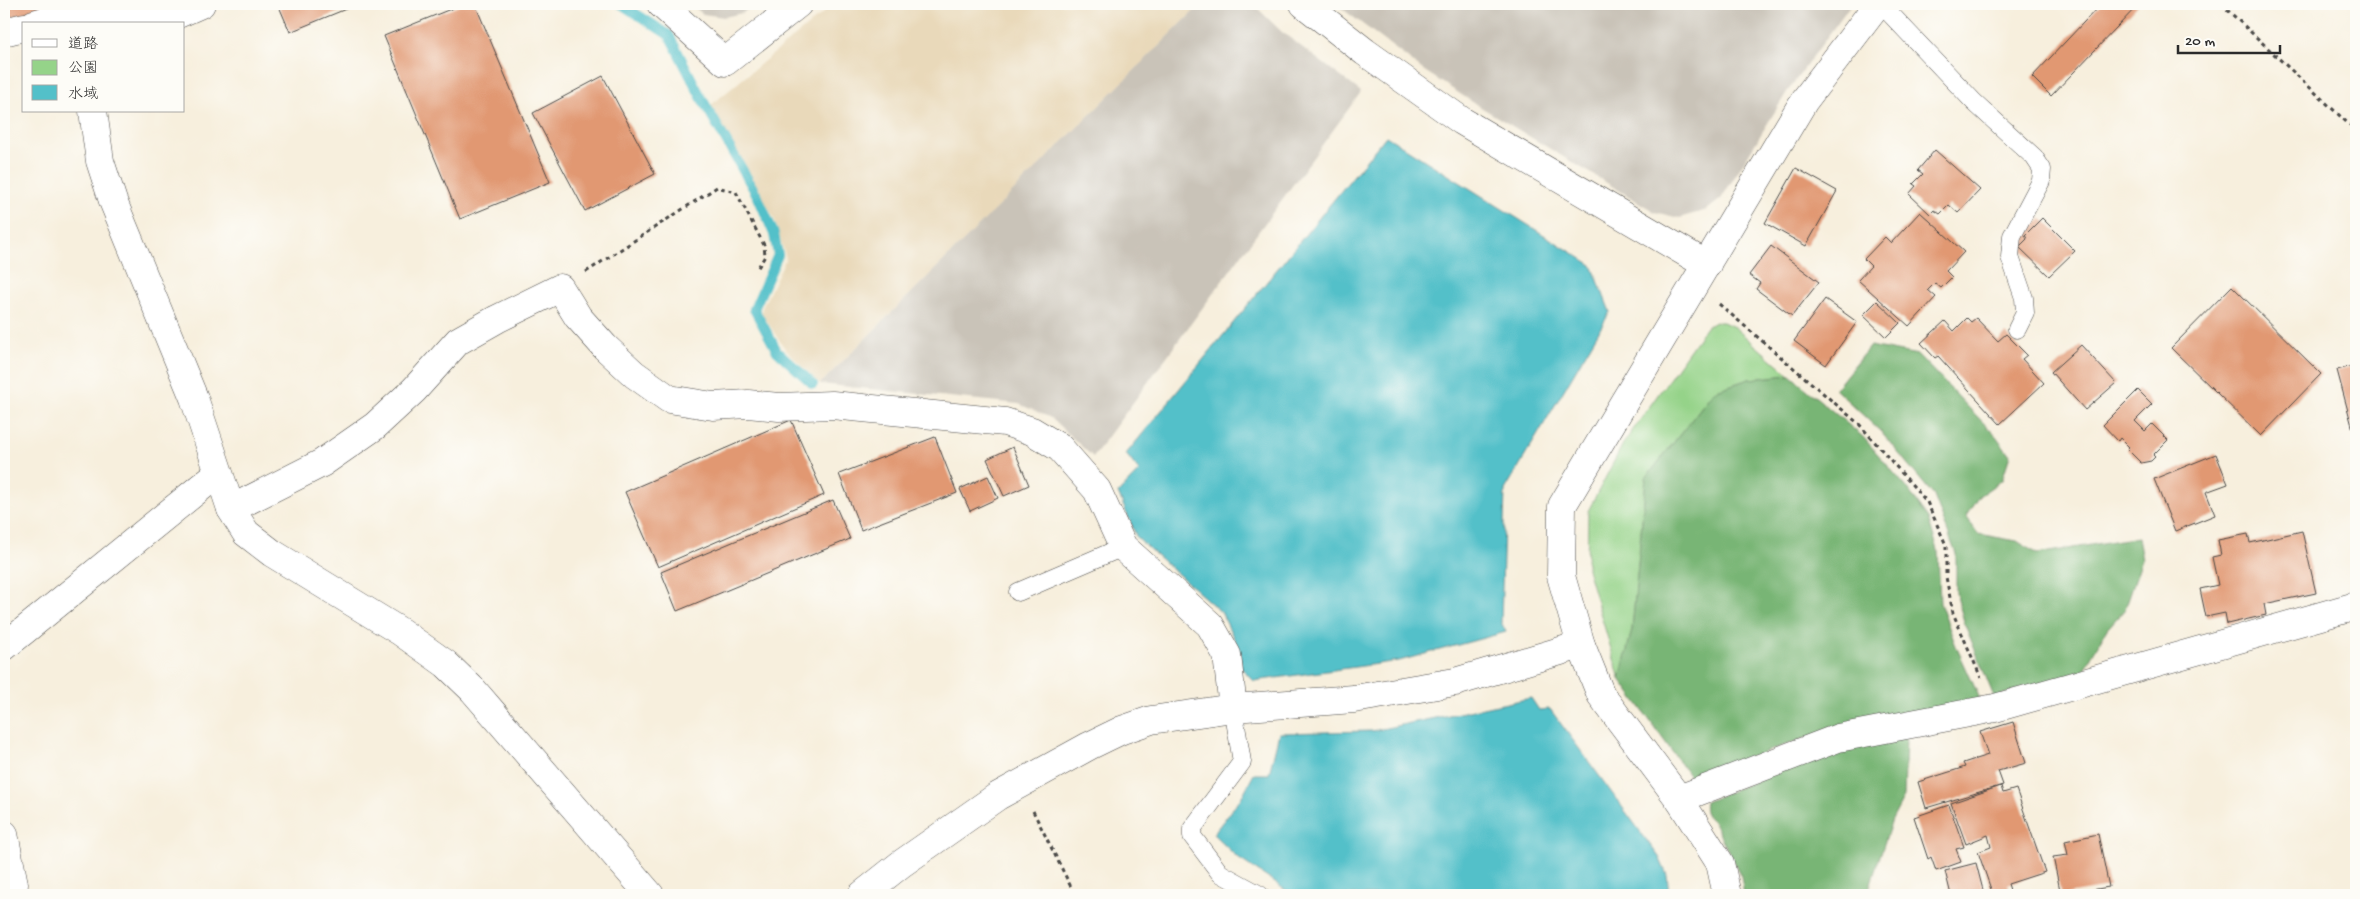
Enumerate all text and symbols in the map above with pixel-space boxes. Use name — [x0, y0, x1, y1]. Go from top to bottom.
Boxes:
legend — [22, 22, 185, 112]
scale bar — [2178, 22, 2280, 54]
text: 20 m — [2185, 33, 2215, 51]
text: 道路 — [68, 36, 98, 54]
text: 公園 — [68, 60, 98, 78]
text: 水域 — [68, 85, 98, 104]

